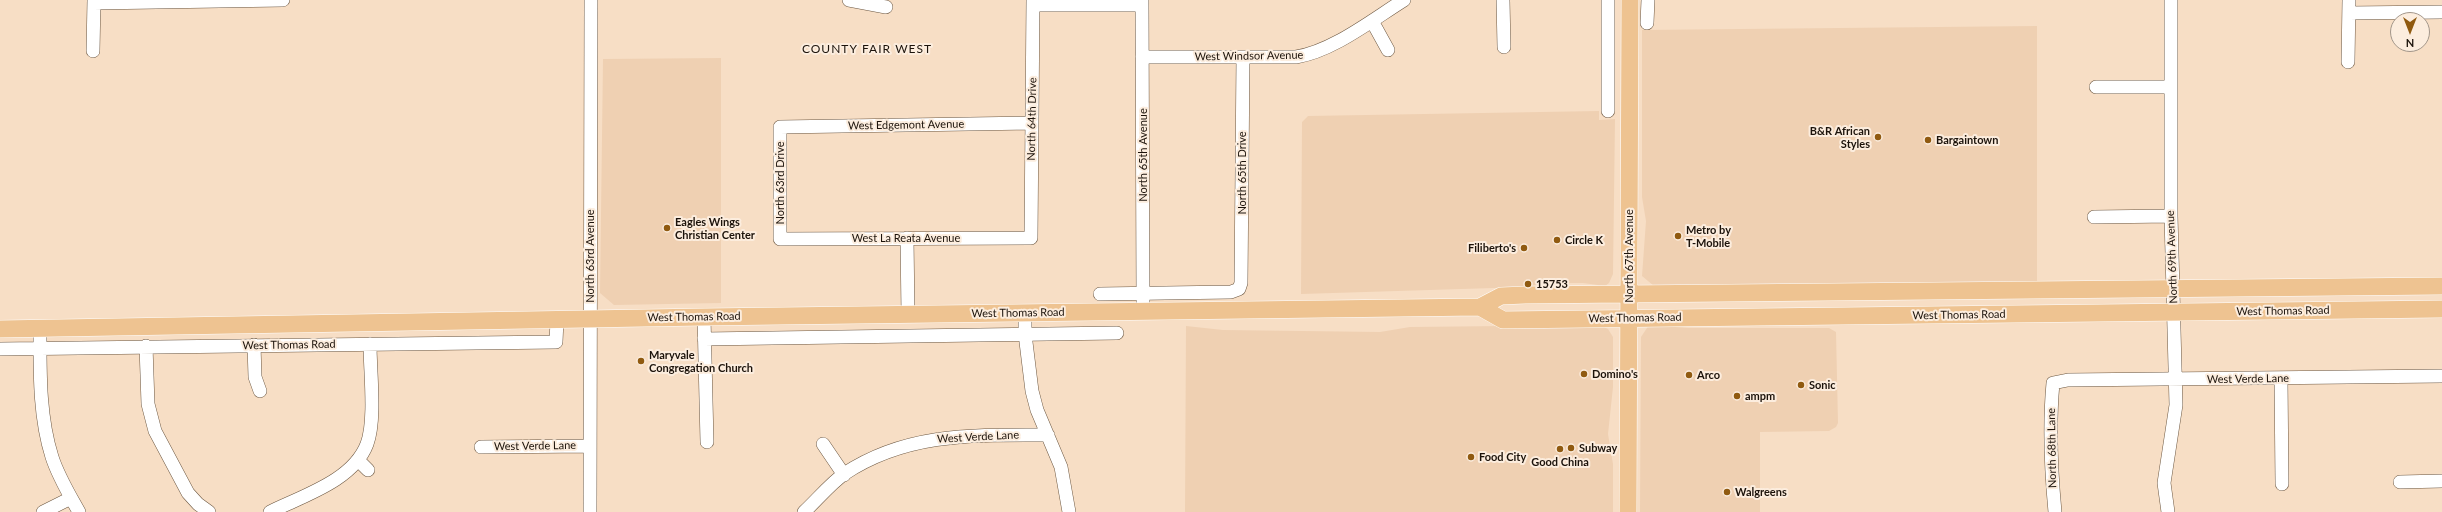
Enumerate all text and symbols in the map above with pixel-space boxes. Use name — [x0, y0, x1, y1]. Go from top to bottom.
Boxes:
north arrow — [2390, 12, 2430, 52]
text: N — [2406, 37, 2414, 50]
district label: COUNTY FAIR WEST — [802, 42, 932, 56]
street label: West Windsor Avenue — [1195, 48, 1303, 64]
street label: North 64th Drive — [1025, 77, 1039, 161]
street label: North 65th Avenue — [1136, 108, 1150, 202]
street label: West Edgemont Avenue — [848, 117, 964, 133]
place label: B&R African Styles — [1810, 124, 1870, 150]
street label: North 65th Drive — [1235, 131, 1249, 215]
marker: B&R African Styles — [1873, 132, 1883, 142]
place label: Bargaintown — [1936, 133, 1998, 147]
marker: Bargaintown — [1923, 135, 1933, 145]
street label: North 63rd Drive — [773, 141, 787, 225]
street label: North 63rd Avenue — [583, 209, 597, 303]
street label: North 67th Avenue — [1622, 209, 1636, 303]
street label: North 69th Avenue — [2164, 210, 2180, 304]
place label: Eagles Wings Christian Center — [675, 215, 755, 241]
marker: Eagles Wings Christian Center — [662, 223, 672, 233]
place label: Metro by T-Mobile — [1686, 223, 1731, 249]
street label: West La Reata Avenue — [852, 231, 960, 245]
marker: Metro by T-Mobile — [1673, 231, 1683, 241]
place label: Circle K — [1565, 233, 1603, 247]
marker: Circle K — [1552, 235, 1562, 245]
place label: Filiberto's — [1468, 241, 1516, 255]
marker: Filiberto's — [1519, 243, 1529, 253]
place label: 15753 — [1536, 277, 1568, 291]
marker: 15753 — [1523, 279, 1533, 289]
street label: West Thomas Road — [2236, 304, 2330, 318]
street label: West Thomas Road — [971, 306, 1065, 320]
street label: West Thomas Road — [1912, 308, 2006, 322]
street label: West Thomas Road — [647, 310, 741, 324]
street label: West Thomas Road — [1588, 311, 1682, 325]
street label: West Thomas Road — [242, 338, 336, 352]
place label: Maryvale Congregation Church — [649, 348, 753, 374]
marker: Maryvale Congregation Church — [636, 356, 646, 366]
place label: Domino's — [1592, 367, 1638, 381]
place label: Arco — [1697, 368, 1720, 382]
marker: Domino's — [1579, 369, 1589, 379]
marker: Arco — [1684, 370, 1694, 380]
street label: West Verde Lane — [2207, 372, 2289, 386]
place label: Sonic — [1809, 378, 1836, 392]
marker: Sonic — [1796, 380, 1806, 390]
place label: ampm — [1745, 389, 1775, 403]
marker: ampm — [1732, 391, 1742, 401]
street label: North 68th Lane — [2045, 408, 2059, 488]
street label: West Verde Lane — [937, 428, 1019, 446]
street label: West Verde Lane — [494, 439, 576, 453]
place label: Subway — [1579, 441, 1617, 455]
marker: Subway — [1566, 443, 1576, 453]
marker: Good China — [1555, 444, 1565, 454]
place label: Food City — [1479, 450, 1526, 464]
marker: Food City — [1466, 452, 1476, 462]
place label: Good China — [1531, 455, 1589, 469]
place label: Walgreens — [1735, 485, 1787, 499]
marker: Walgreens — [1722, 487, 1732, 497]

